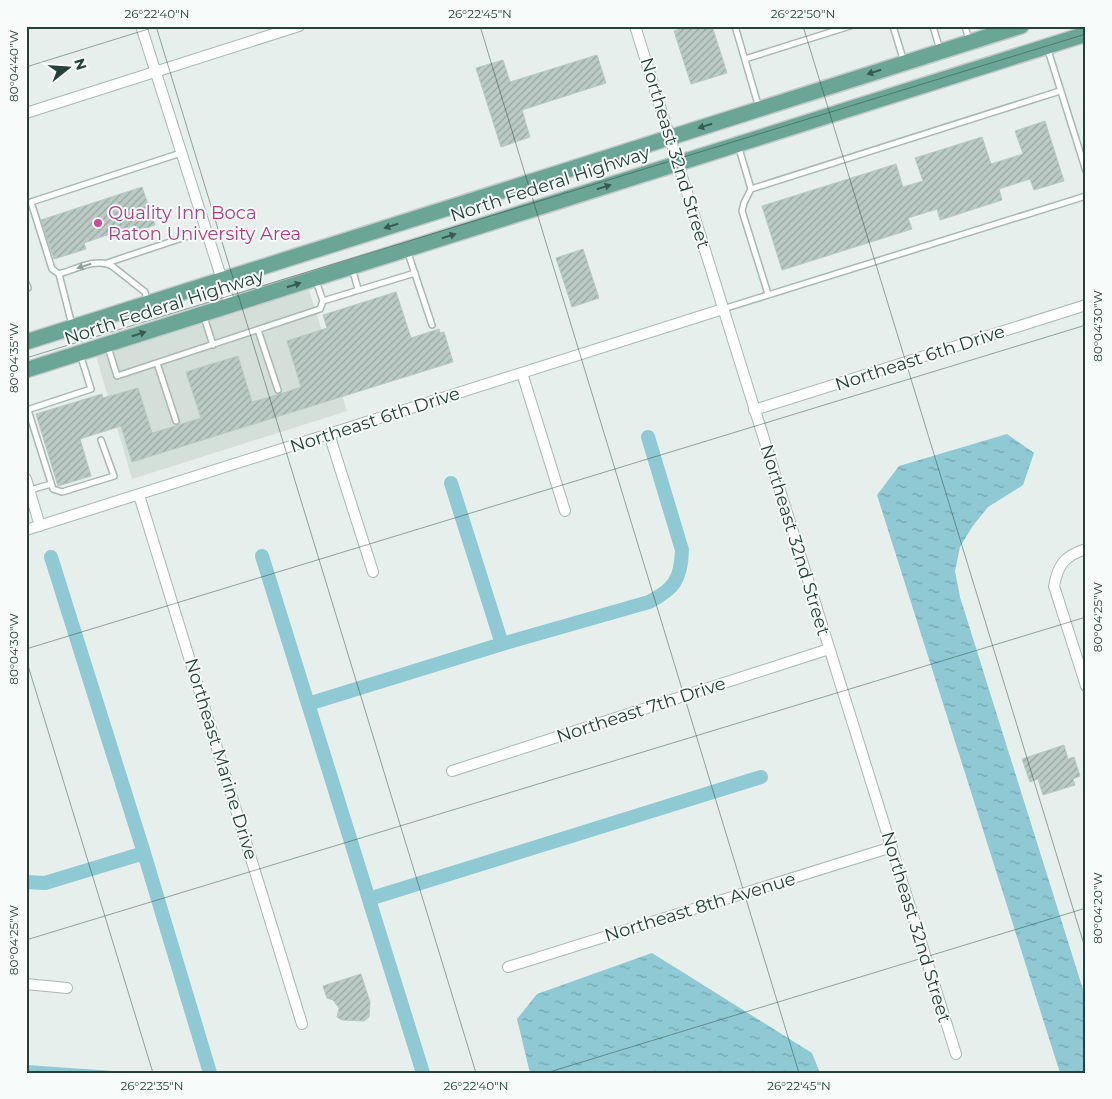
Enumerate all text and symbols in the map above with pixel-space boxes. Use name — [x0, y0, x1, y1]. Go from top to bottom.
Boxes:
text: 26°22'40"N — [124, 6, 190, 21]
text: 26°22'45"N — [448, 6, 512, 21]
text: 26°22'50"N — [771, 6, 835, 21]
text: 80°04'40"W — [6, 30, 21, 102]
north arrow — [42, 42, 92, 92]
street label: Northeast 32nd Street — [635, 55, 715, 251]
text: N — [70, 56, 91, 72]
one-way arrow — [867, 69, 882, 77]
one-way arrow — [698, 122, 713, 130]
street label: North Federal Highway — [447, 141, 653, 227]
one-way arrow — [597, 183, 612, 190]
place label: Quality Inn Boca Raton University Area — [108, 202, 301, 245]
marker: Quality Inn Boca Raton University Area — [92, 217, 104, 229]
one-way arrow — [383, 223, 398, 230]
one-way arrow — [442, 232, 457, 239]
one-way arrow — [76, 263, 91, 271]
street label: North Federal Highway — [61, 264, 267, 350]
one-way arrow — [287, 281, 302, 288]
text: 80°04'30"W — [1090, 290, 1105, 362]
street label: Northeast 6th Drive — [832, 320, 1008, 396]
text: 80°04'35"W — [6, 323, 21, 393]
one-way arrow — [132, 330, 147, 337]
street label: Northeast 6th Drive — [287, 382, 463, 458]
street label: Northeast 32nd Street — [755, 442, 835, 638]
text: 80°04'25"W — [1090, 582, 1105, 652]
text: 80°04'30"W — [6, 613, 21, 685]
street label: Northeast Marine Drive — [180, 656, 262, 863]
street label: Northeast 7th Drive — [554, 672, 728, 748]
street label: Northeast 32nd Street — [876, 829, 956, 1025]
street label: Northeast 8th Avenue — [602, 867, 798, 947]
text: 80°04'20"W — [1090, 872, 1105, 944]
text: 80°04'25"W — [6, 905, 21, 975]
text: 26°22'35"N — [120, 1078, 184, 1093]
text: 26°22'40"N — [443, 1078, 509, 1093]
text: 26°22'45"N — [767, 1078, 831, 1093]

